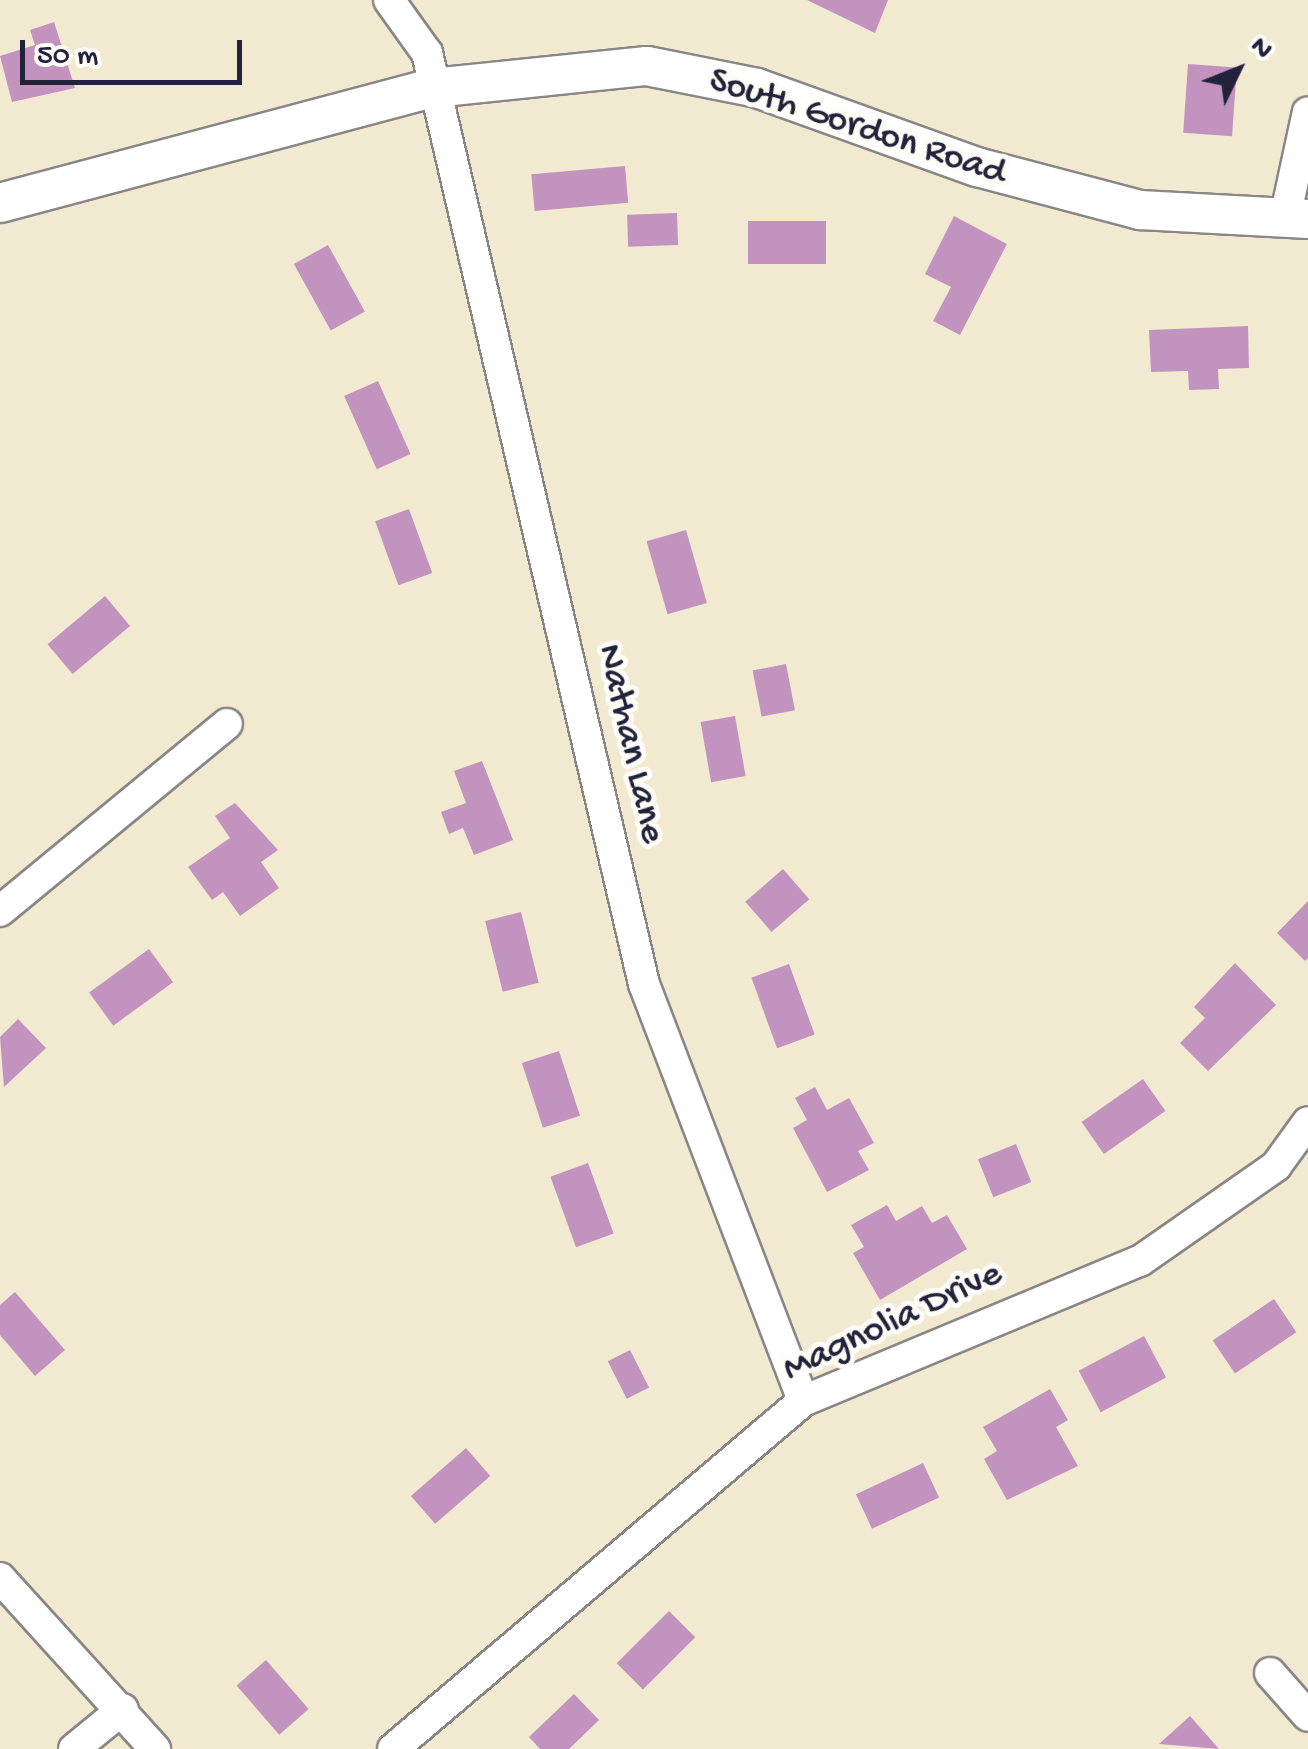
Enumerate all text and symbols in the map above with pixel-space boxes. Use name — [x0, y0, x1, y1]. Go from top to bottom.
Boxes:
scale bar — [25, 20, 248, 82]
north arrow — [1188, 20, 1288, 120]
text: N — [1242, 31, 1279, 67]
text: 50 m — [37, 40, 98, 75]
street label: South Gordon Road — [703, 59, 1011, 197]
street label: Nathan Lane — [584, 640, 674, 848]
street label: Magnolia Drive — [776, 1252, 1010, 1394]

